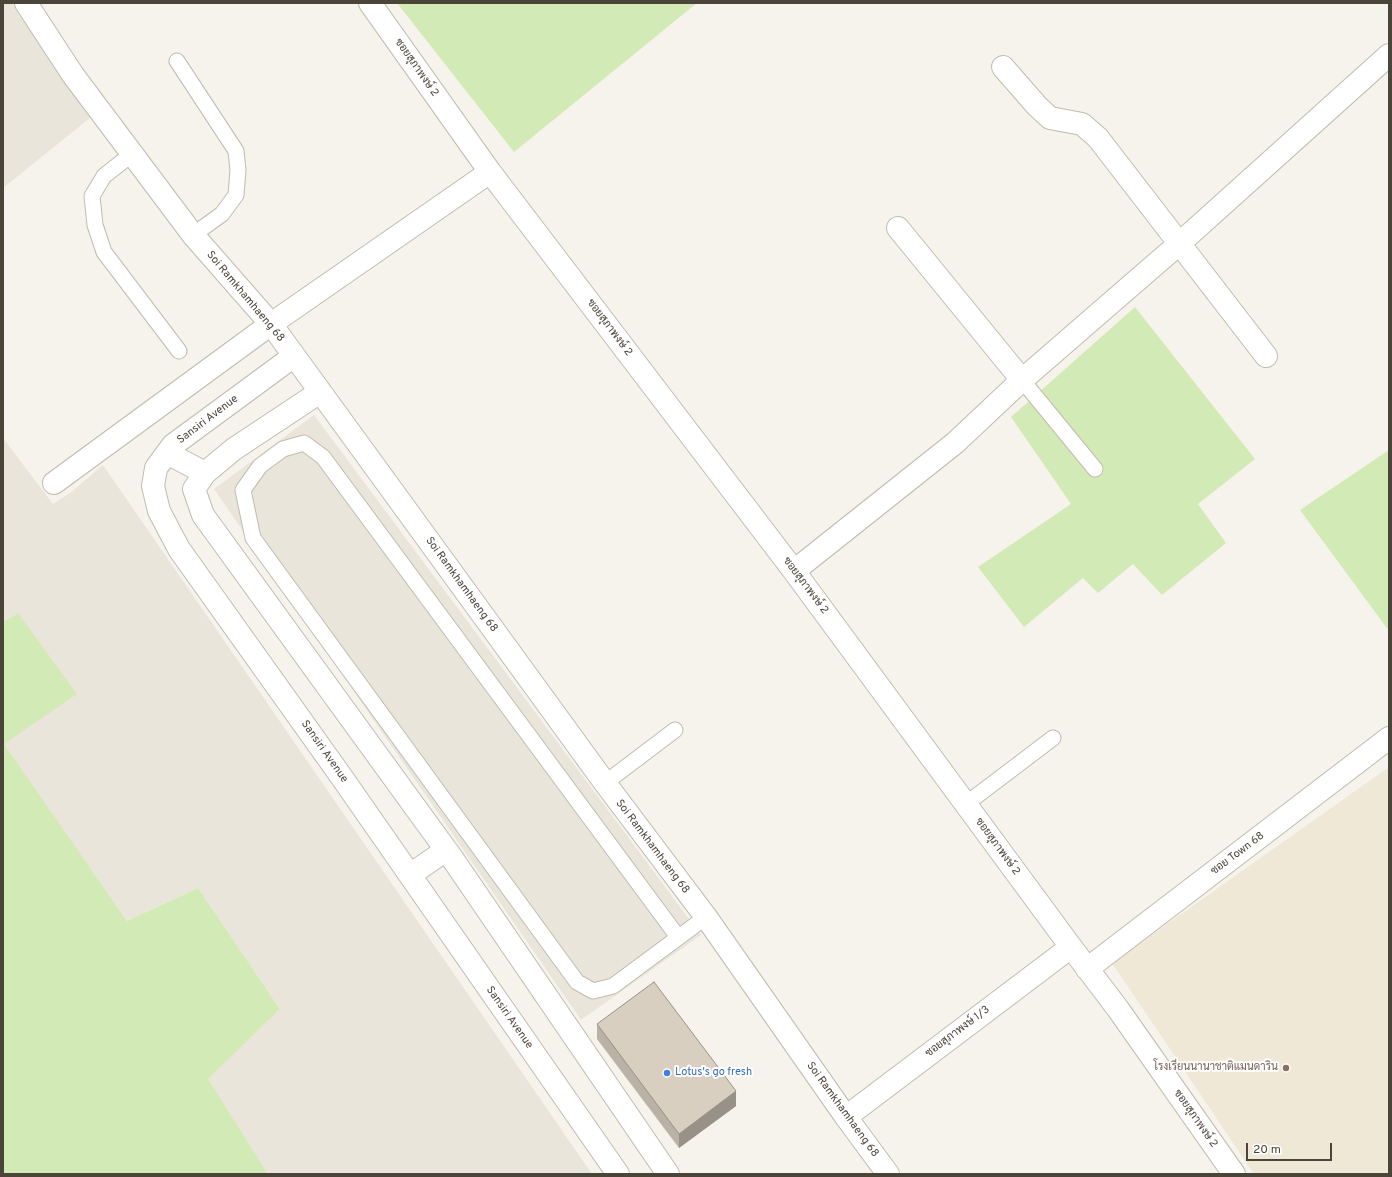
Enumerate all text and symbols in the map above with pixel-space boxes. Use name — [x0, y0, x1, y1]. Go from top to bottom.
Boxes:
street label: ซอยสุภาพงษ์ 2 — [391, 36, 441, 100]
street label: Soi Ramkhamhaeng 68 — [203, 249, 287, 345]
street label: ซอยสุภาพงษ์ 2 — [583, 297, 635, 359]
street label: Sansiri Avenue — [175, 393, 241, 447]
street label: Soi Ramkhamhaeng 68 — [422, 535, 500, 635]
street label: ซอยสุภาพงษ์ 2 — [779, 555, 831, 617]
street label: Sansiri Avenue — [298, 718, 350, 786]
street label: Soi Ramkhamhaeng 68 — [612, 797, 692, 897]
street label: ซอยสุภาพงษ์ 2 — [972, 816, 1022, 878]
street label: ซอย Town 68 — [1209, 830, 1267, 878]
street label: Sansiri Avenue — [483, 984, 535, 1052]
street label: ซอยสุภาพงษ์ 1/3 — [923, 1004, 993, 1060]
street label: Soi Ramkhamhaeng 68 — [803, 1060, 881, 1160]
place label: โรงเรียนนานาชาติแมนดาริน — [1154, 1061, 1278, 1075]
marker: โรงเรียนนานาชาติแมนดาริน — [1281, 1063, 1291, 1073]
place label: Lotus's go fresh — [675, 1066, 752, 1080]
marker: Lotus's go fresh — [662, 1068, 672, 1078]
street label: ซอยสุภาพงษ์ 2 — [1170, 1087, 1220, 1151]
scale bar — [1248, 1135, 1334, 1161]
text: 20 m — [1253, 1142, 1281, 1158]

